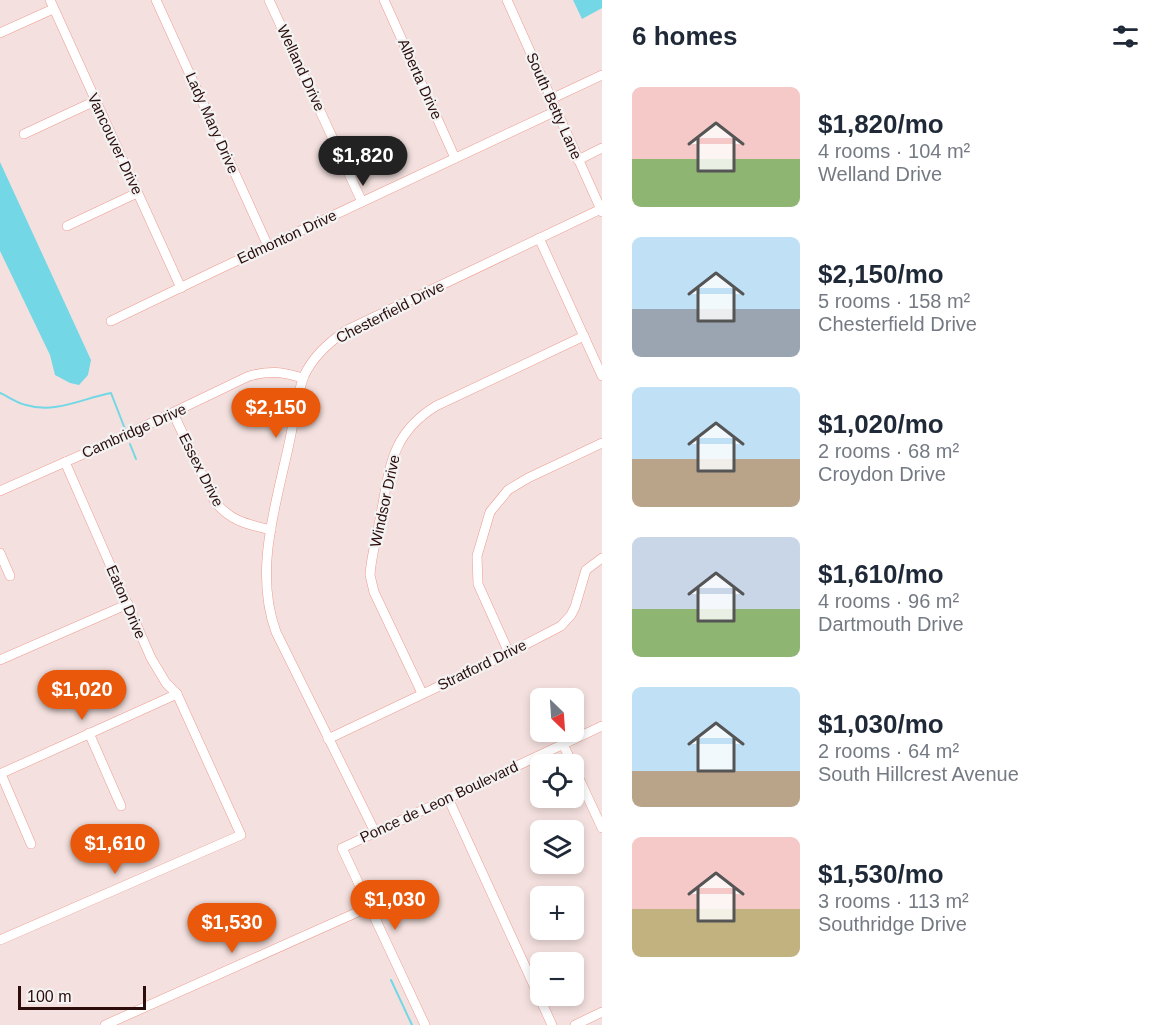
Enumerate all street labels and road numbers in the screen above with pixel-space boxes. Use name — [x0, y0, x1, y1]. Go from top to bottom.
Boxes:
street label: Welland Drive — [274, 22, 329, 114]
street label: Alberta Drive — [395, 36, 446, 122]
street label: South Betty Lane — [523, 50, 586, 162]
street label: Lady Mary Drive — [182, 69, 242, 176]
street label: Vancouver Drive — [85, 90, 146, 197]
street label: Edmonton Drive — [234, 206, 339, 267]
street label: Chesterfield Drive — [333, 277, 447, 346]
street label: Cambridge Drive — [79, 400, 189, 461]
street label: Essex Drive — [176, 430, 227, 509]
street label: Windsor Drive — [366, 453, 403, 549]
street label: Eaton Drive — [103, 562, 150, 641]
street label: Stratford Drive — [435, 636, 529, 693]
street label: Ponce de Leon Boulevard — [357, 757, 521, 846]

